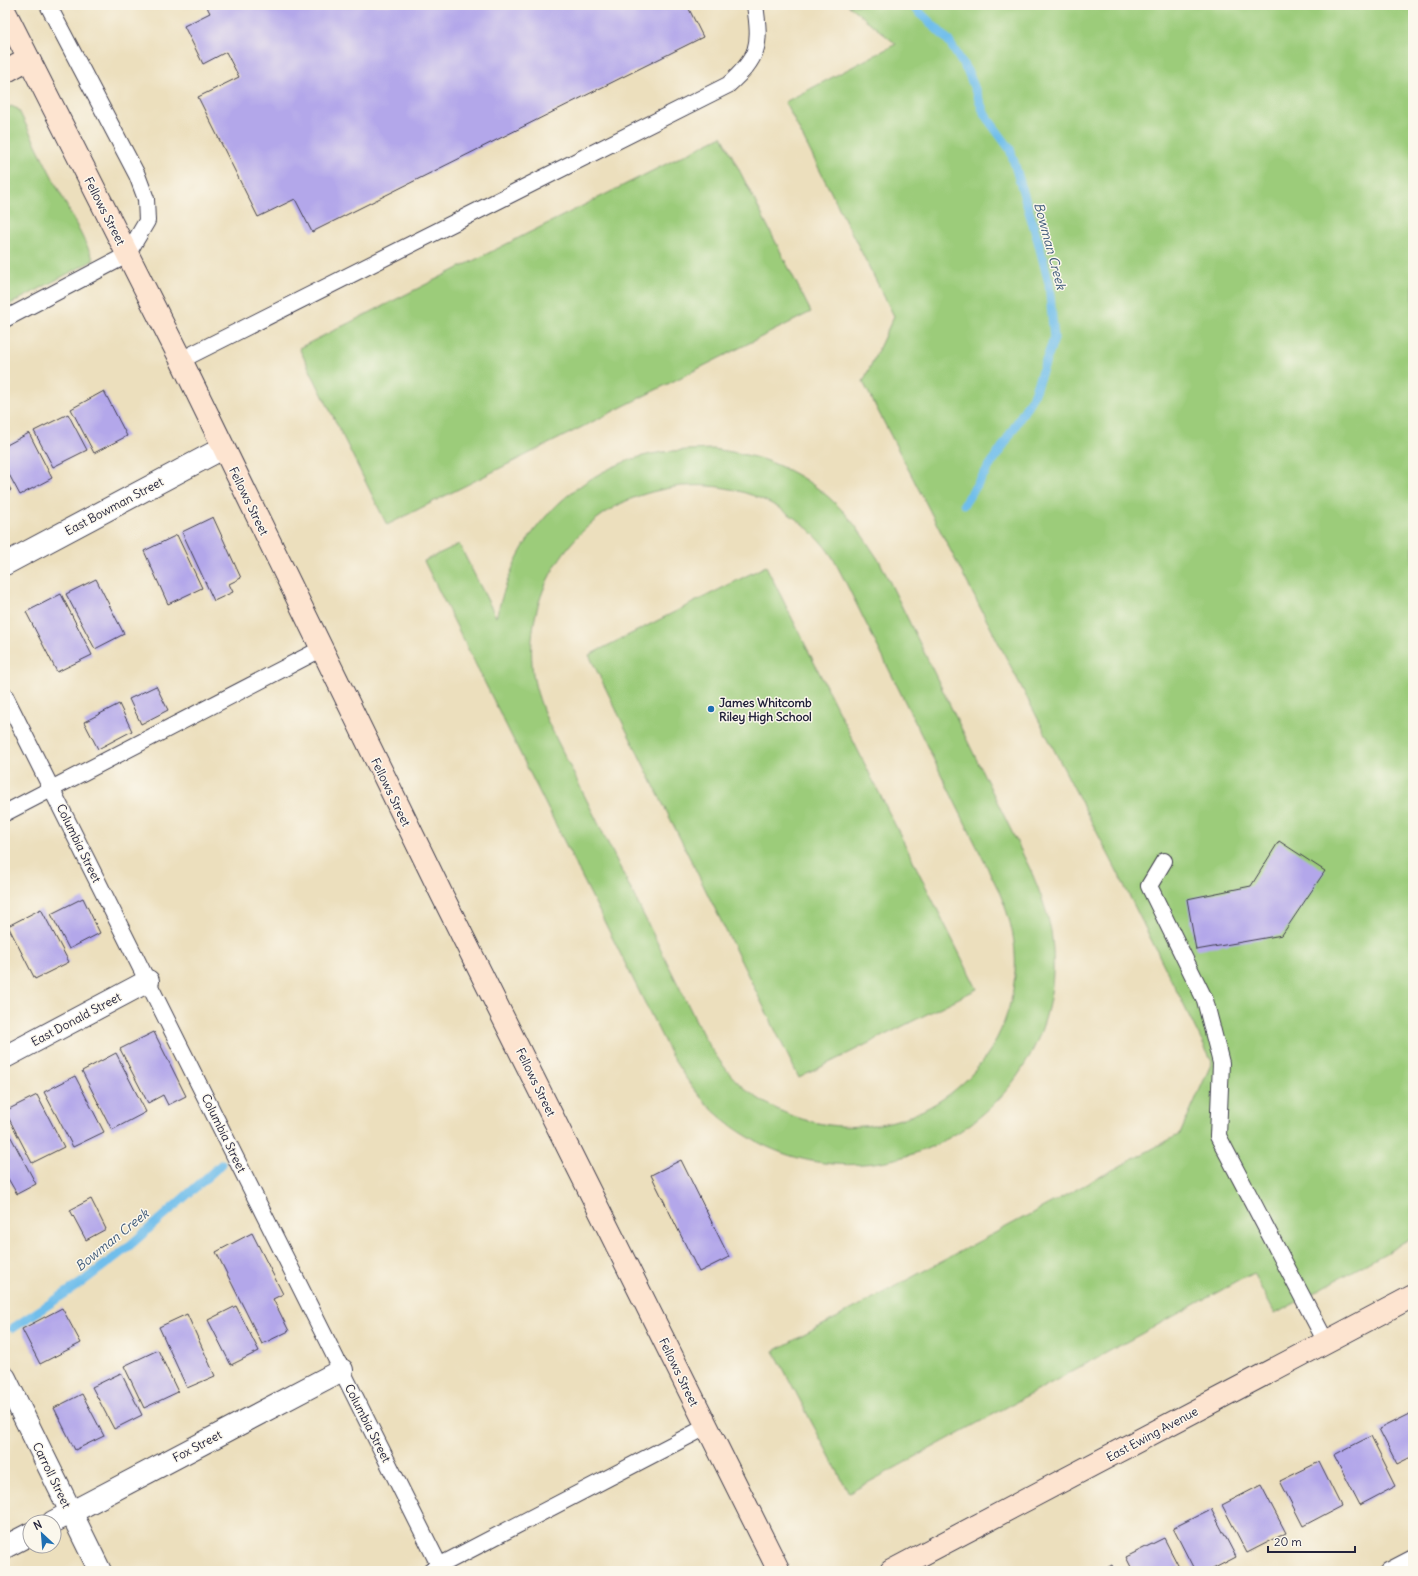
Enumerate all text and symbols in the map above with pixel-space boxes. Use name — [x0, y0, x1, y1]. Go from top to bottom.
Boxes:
street label: Fellows Street — [81, 174, 129, 248]
water label: Bowman Creek — [1030, 201, 1070, 293]
street label: Fellows Street — [226, 464, 272, 538]
street label: East Bowman Street — [62, 474, 166, 538]
place label: James Whitcomb Riley High School — [719, 695, 812, 725]
marker: James Whitcomb Riley High School — [706, 704, 716, 714]
street label: Fellows Street — [368, 755, 414, 829]
street label: Columbia Street — [53, 801, 105, 885]
street label: East Donald Street — [28, 989, 124, 1049]
street label: Fellows Street — [513, 1045, 559, 1119]
street label: Columbia Street — [198, 1091, 250, 1175]
water label: Bowman Creek — [72, 1204, 153, 1275]
street label: Fellows Street — [656, 1335, 702, 1409]
street label: Columbia Street — [342, 1381, 394, 1465]
street label: East Ewing Avenue — [1104, 1403, 1200, 1465]
street label: Fox Street — [170, 1427, 224, 1465]
street label: Carroll Street — [30, 1440, 74, 1510]
north arrow — [22, 1514, 62, 1554]
text: N — [31, 1517, 44, 1533]
scale bar — [1268, 1528, 1355, 1554]
text: 20 m — [1274, 1534, 1302, 1549]

